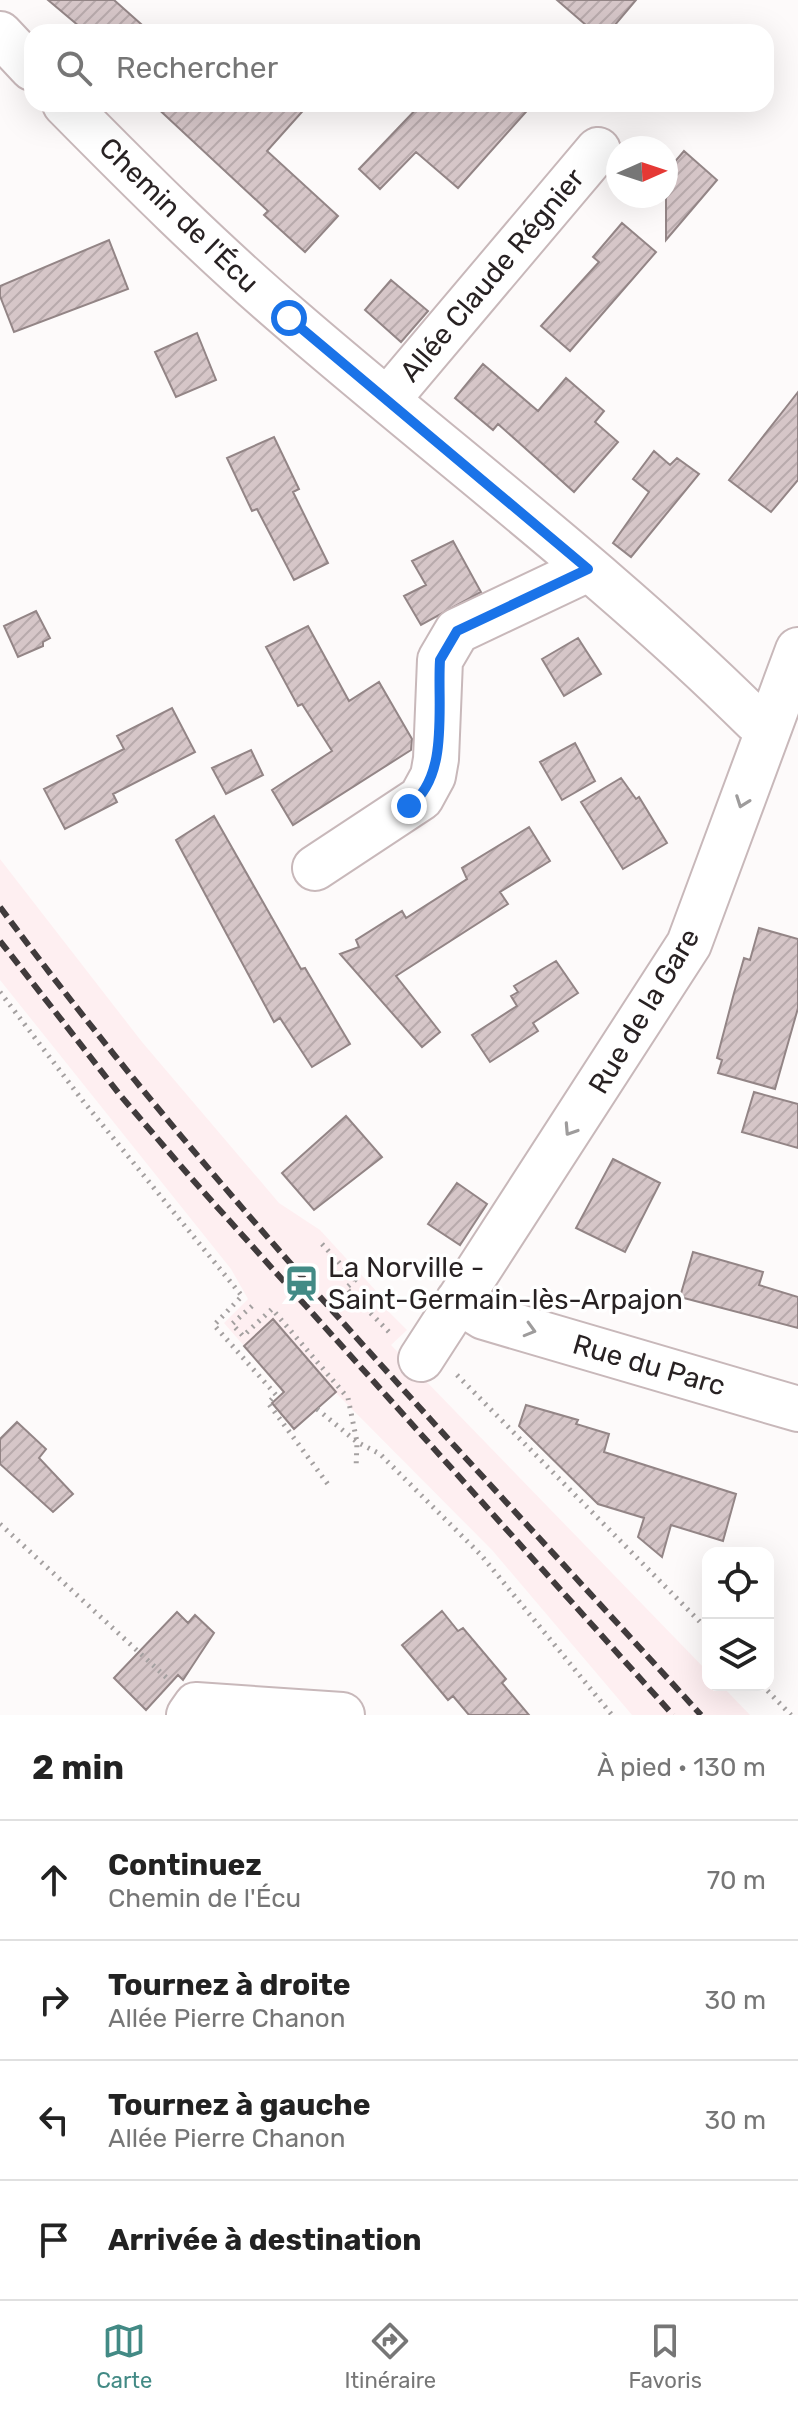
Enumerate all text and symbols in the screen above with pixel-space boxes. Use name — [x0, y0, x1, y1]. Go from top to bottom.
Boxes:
search box — [24, 24, 774, 112]
icon: search — [52, 46, 96, 90]
text: Rechercher — [116, 50, 278, 86]
street label: Chemin de l'Écu — [93, 131, 265, 299]
north arrow — [606, 136, 678, 208]
street label: Allée Claude Régnier — [393, 161, 591, 388]
route start — [271, 300, 307, 336]
route end — [391, 788, 427, 824]
one-way arrow — [735, 795, 752, 809]
street label: Rue de la Gare — [582, 923, 706, 1099]
one-way arrow — [565, 1122, 580, 1136]
place label: La Norville - Saint-Germain-lès-Arpajon — [328, 1251, 683, 1316]
station icon: La Norville - Saint-Germain-lès-Arpajon — [283, 1264, 321, 1302]
one-way arrow — [522, 1321, 536, 1337]
street label: Rue du Parc — [569, 1327, 729, 1403]
map controls — [702, 1547, 774, 1691]
button: locate — [702, 1547, 774, 1619]
button: layers — [702, 1619, 774, 1691]
text: 2 min — [32, 1747, 124, 1788]
text: À pied · 130 m — [597, 1752, 766, 1783]
text: Continuez — [108, 1847, 262, 1883]
icon: ahead — [32, 1858, 76, 1902]
text: 70 m — [707, 1865, 766, 1896]
text: Chemin de l'Écu — [108, 1883, 301, 1914]
text: Tournez à droite — [108, 1967, 351, 2003]
icon: right — [32, 1978, 76, 2022]
text: 30 m — [704, 1985, 766, 2016]
text: Allée Pierre Chanon — [108, 2003, 345, 2034]
text: Tournez à gauche — [108, 2087, 371, 2123]
icon: left — [32, 2098, 76, 2142]
text: 30 m — [704, 2105, 766, 2136]
text: Allée Pierre Chanon — [108, 2123, 345, 2154]
icon: arrive — [32, 2218, 76, 2262]
text: Arrivée à destination — [108, 2222, 422, 2258]
tab: Carte — [96, 2319, 152, 2394]
tab: Itinéraire — [344, 2319, 436, 2394]
tab: Favoris — [628, 2319, 702, 2394]

